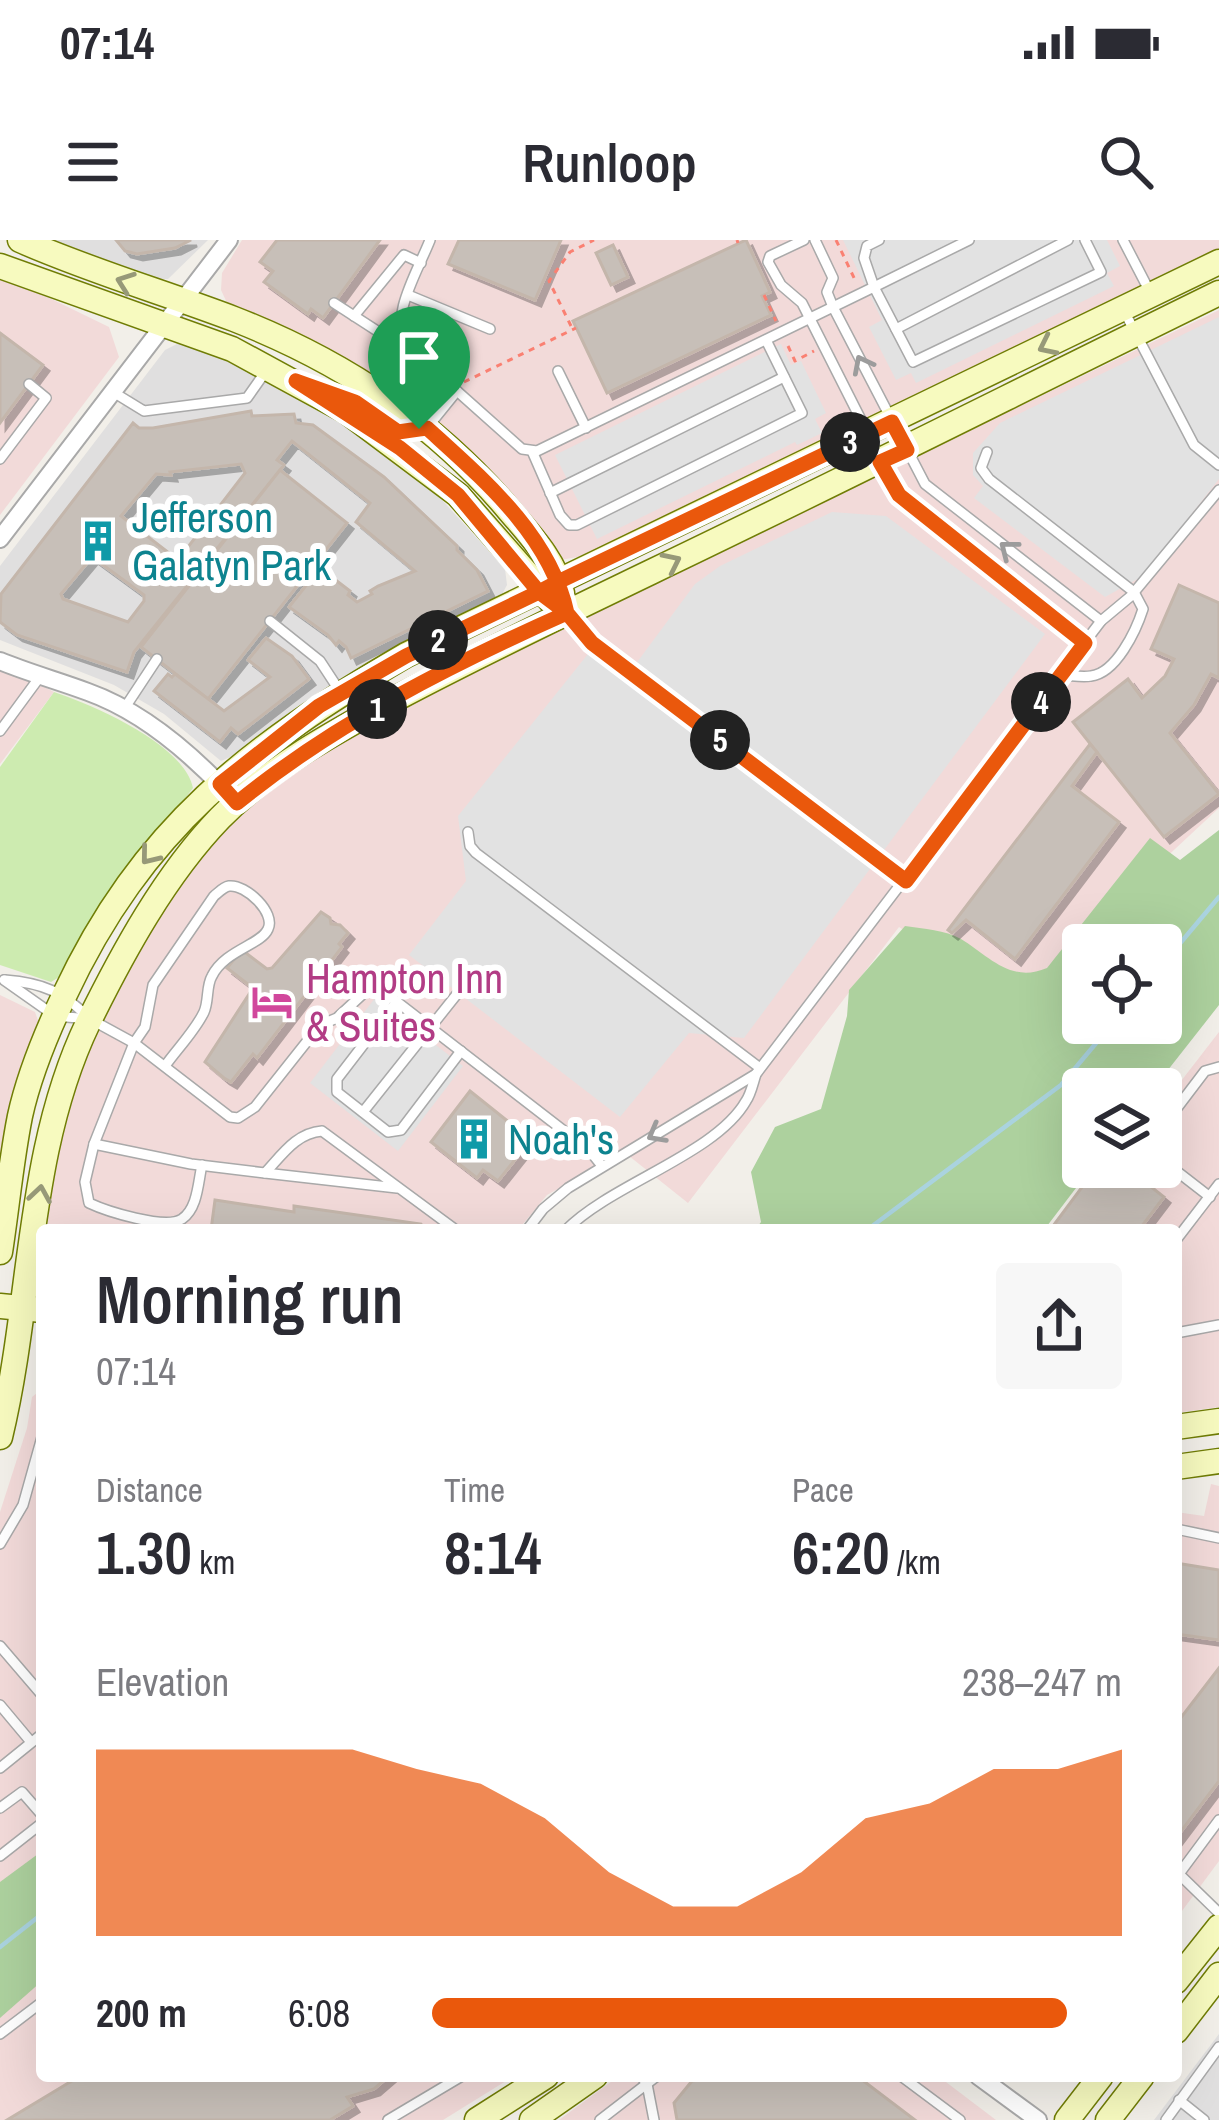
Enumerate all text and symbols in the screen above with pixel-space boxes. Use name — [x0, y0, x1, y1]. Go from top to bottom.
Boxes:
text: 07:14 — [60, 12, 154, 73]
text: Runloop — [522, 126, 697, 199]
icon: menu — [60, 129, 126, 195]
icon: search — [1093, 129, 1159, 195]
one-way arrow — [116, 272, 137, 296]
pin — [368, 306, 470, 429]
icon: arrive — [386, 324, 452, 390]
one-way arrow — [1038, 332, 1059, 355]
one-way arrow — [854, 355, 877, 377]
pin: 3 — [820, 412, 880, 472]
text: 3 — [842, 420, 858, 464]
place label: Jefferson Galatyn Park — [132, 489, 332, 593]
building icon: Jefferson Galatyn Park — [75, 518, 121, 564]
one-way arrow — [1000, 542, 1022, 563]
one-way arrow — [660, 553, 681, 576]
pin: 2 — [408, 610, 468, 670]
text: 2 — [430, 618, 446, 662]
pin: 4 — [1011, 672, 1071, 732]
pin: 1 — [347, 679, 407, 739]
text: 4 — [1033, 680, 1049, 724]
text: 1 — [369, 687, 385, 731]
pin: 5 — [690, 710, 750, 770]
text: 5 — [712, 718, 728, 762]
one-way arrow — [142, 843, 164, 865]
map controls — [1062, 924, 1182, 1188]
button: locate — [1062, 924, 1182, 1044]
place label: Hampton Inn & Suites — [306, 950, 503, 1054]
hotel icon: Hampton Inn & Suites — [249, 979, 295, 1025]
button: layers — [1062, 1068, 1182, 1188]
place label: Noah's — [508, 1111, 614, 1167]
building icon: Noah's — [451, 1116, 497, 1162]
one-way arrow — [647, 1120, 668, 1143]
one-way arrow — [26, 1185, 52, 1204]
text: Morning run — [96, 1255, 404, 1344]
button: share — [996, 1263, 1122, 1389]
text: 07:14 — [96, 1345, 176, 1397]
text: Distance — [96, 1468, 203, 1512]
text: Time — [444, 1468, 505, 1512]
text: Pace — [792, 1468, 854, 1512]
text: 1.30 — [96, 1512, 192, 1593]
text: 8:14 — [444, 1512, 542, 1593]
text: 6:20 — [792, 1512, 890, 1593]
text: km — [192, 1540, 235, 1584]
text: /km — [890, 1540, 941, 1584]
text: Elevation — [96, 1656, 229, 1708]
text: 238–247 m — [962, 1656, 1122, 1708]
text: 200 m — [96, 1987, 187, 2039]
text: 6:08 — [288, 1987, 350, 2039]

